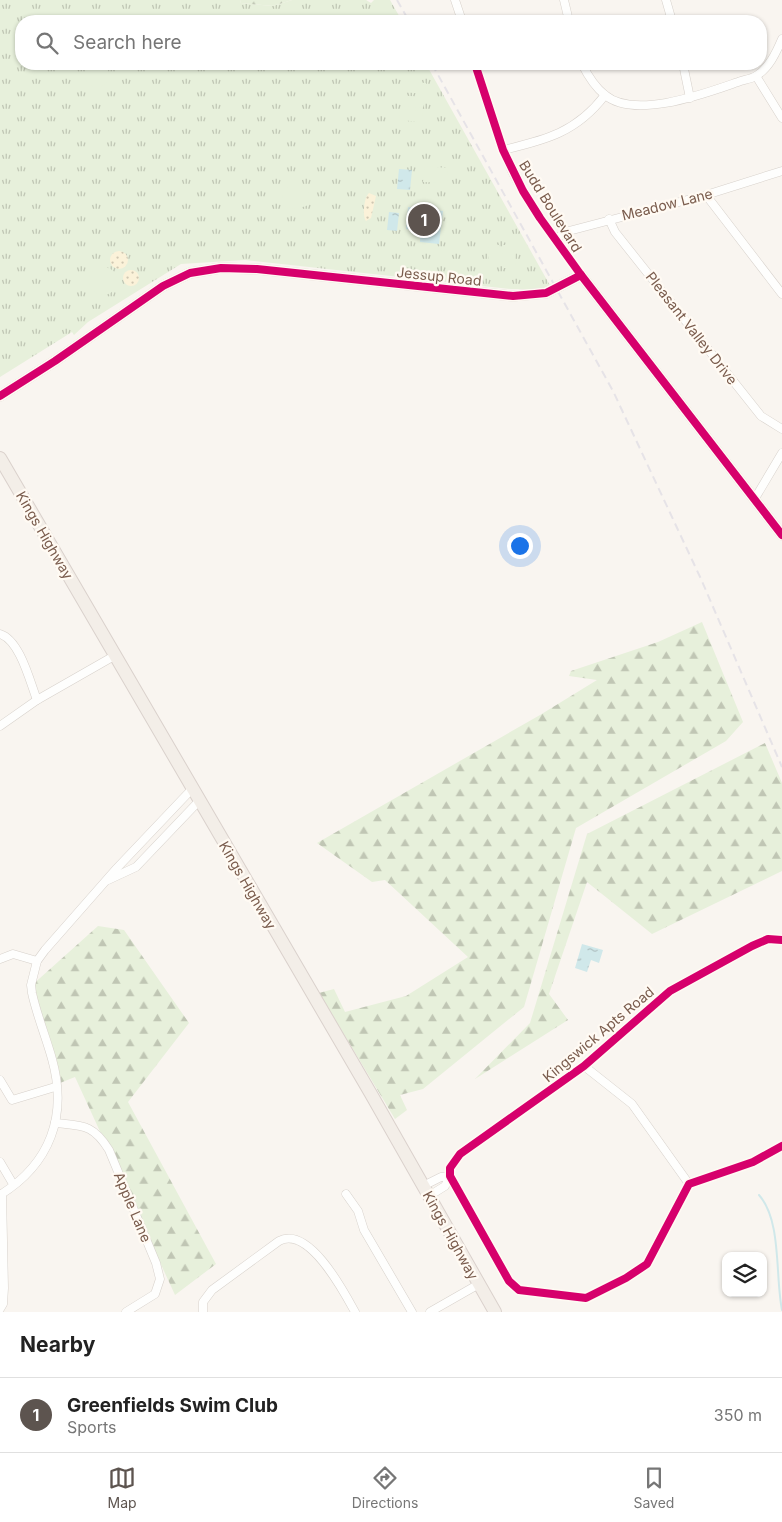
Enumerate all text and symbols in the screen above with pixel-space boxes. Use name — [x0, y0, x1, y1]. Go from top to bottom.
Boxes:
search box — [15, 15, 767, 70]
icon: search — [33, 29, 61, 57]
text: Search here — [73, 31, 182, 54]
street label: Budd Boulevard — [516, 157, 586, 255]
street label: Meadow Lane — [620, 184, 714, 224]
pin: 1 — [408, 201, 440, 239]
street label: Jessup Road — [396, 263, 482, 289]
street label: Pleasant Valley Drive — [643, 268, 741, 388]
street label: Kings Highway — [13, 488, 77, 582]
your location — [507, 533, 533, 559]
street label: Kings Highway — [216, 838, 280, 932]
street label: Kingswick Apts Road — [539, 983, 657, 1085]
street label: Apple Lane — [111, 1169, 155, 1245]
street label: Kings Highway — [420, 1188, 482, 1282]
map controls — [722, 1252, 767, 1297]
button: layers — [722, 1252, 767, 1297]
text: Nearby — [20, 1332, 95, 1357]
text: Greenfields Swim Club — [67, 1394, 278, 1417]
text: 1 — [33, 1405, 39, 1425]
text: 350 m — [714, 1405, 762, 1425]
text: Sports — [67, 1417, 116, 1437]
tab: Map — [108, 1464, 137, 1511]
tab: Directions — [352, 1464, 418, 1511]
tab: Saved — [633, 1464, 674, 1511]

